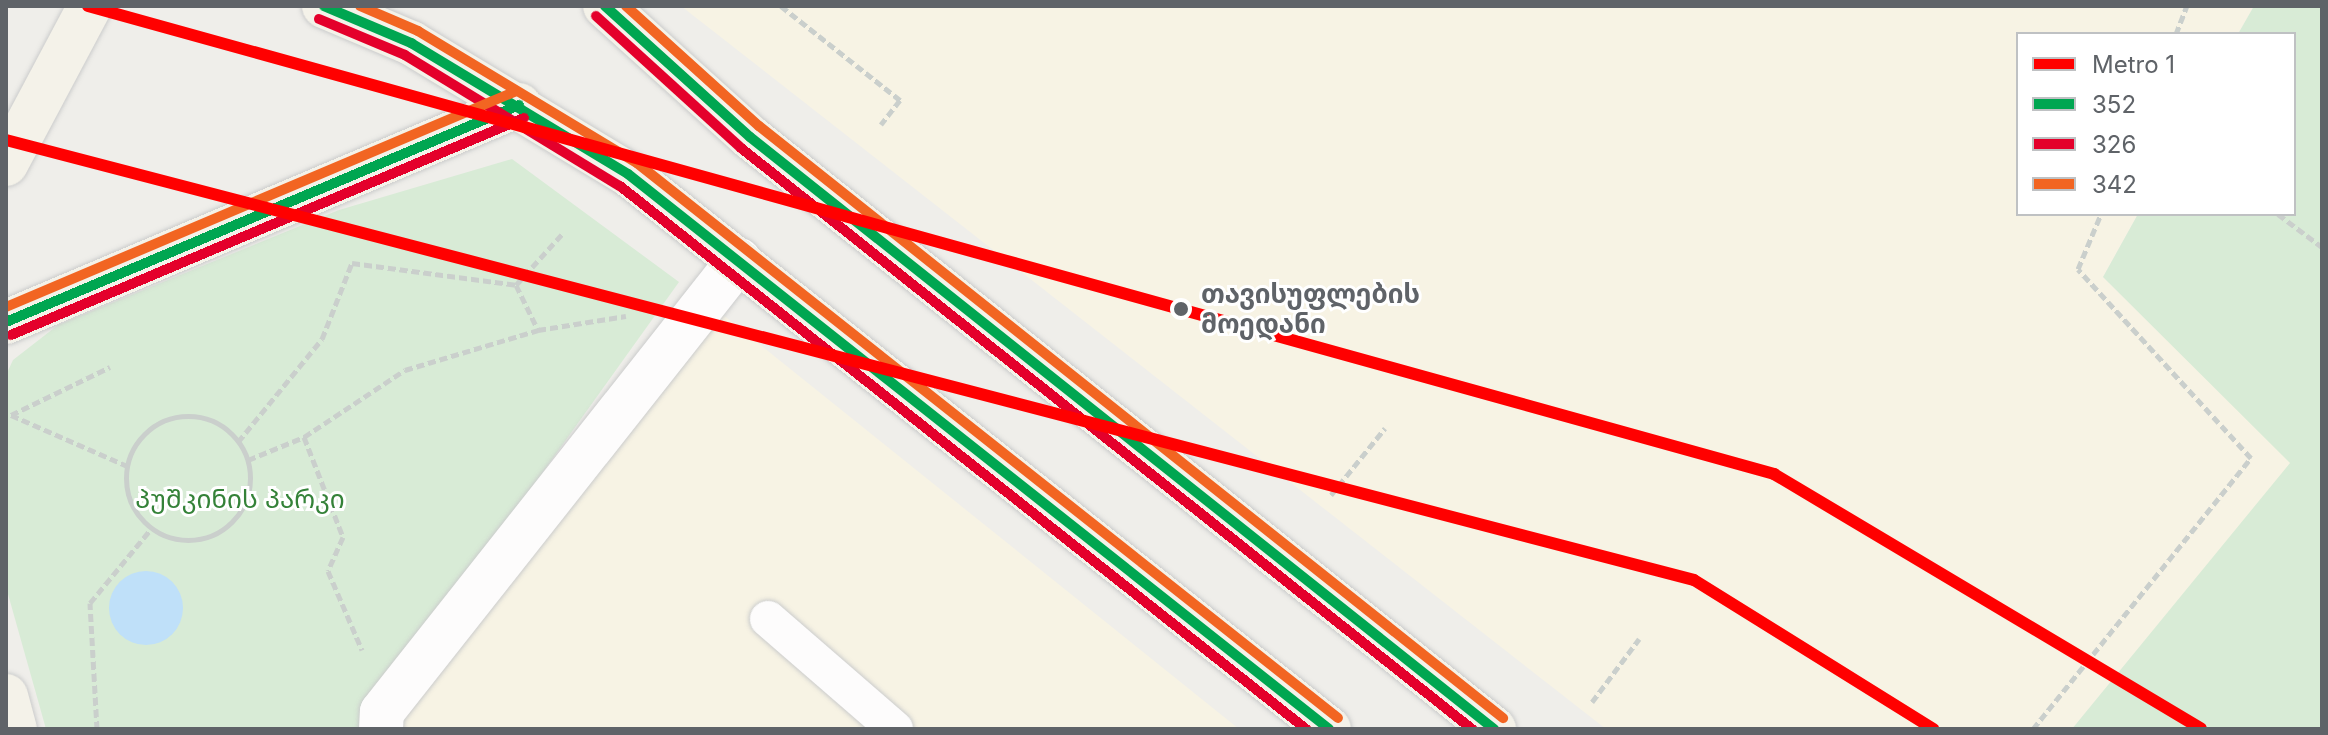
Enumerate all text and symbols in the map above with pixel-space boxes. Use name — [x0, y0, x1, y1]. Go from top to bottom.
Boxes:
legend — [2016, 32, 2296, 216]
text: Metro 1 — [2092, 50, 2175, 79]
text: 352 — [2092, 90, 2136, 119]
text: 326 — [2092, 130, 2136, 159]
text: 342 — [2092, 170, 2137, 199]
place label: თავისუფლების მოედანი — [1201, 278, 1420, 340]
marker: თავისუფლების მოედანი — [1168, 296, 1194, 322]
park label: პუშკინის პარკი — [135, 483, 345, 515]

